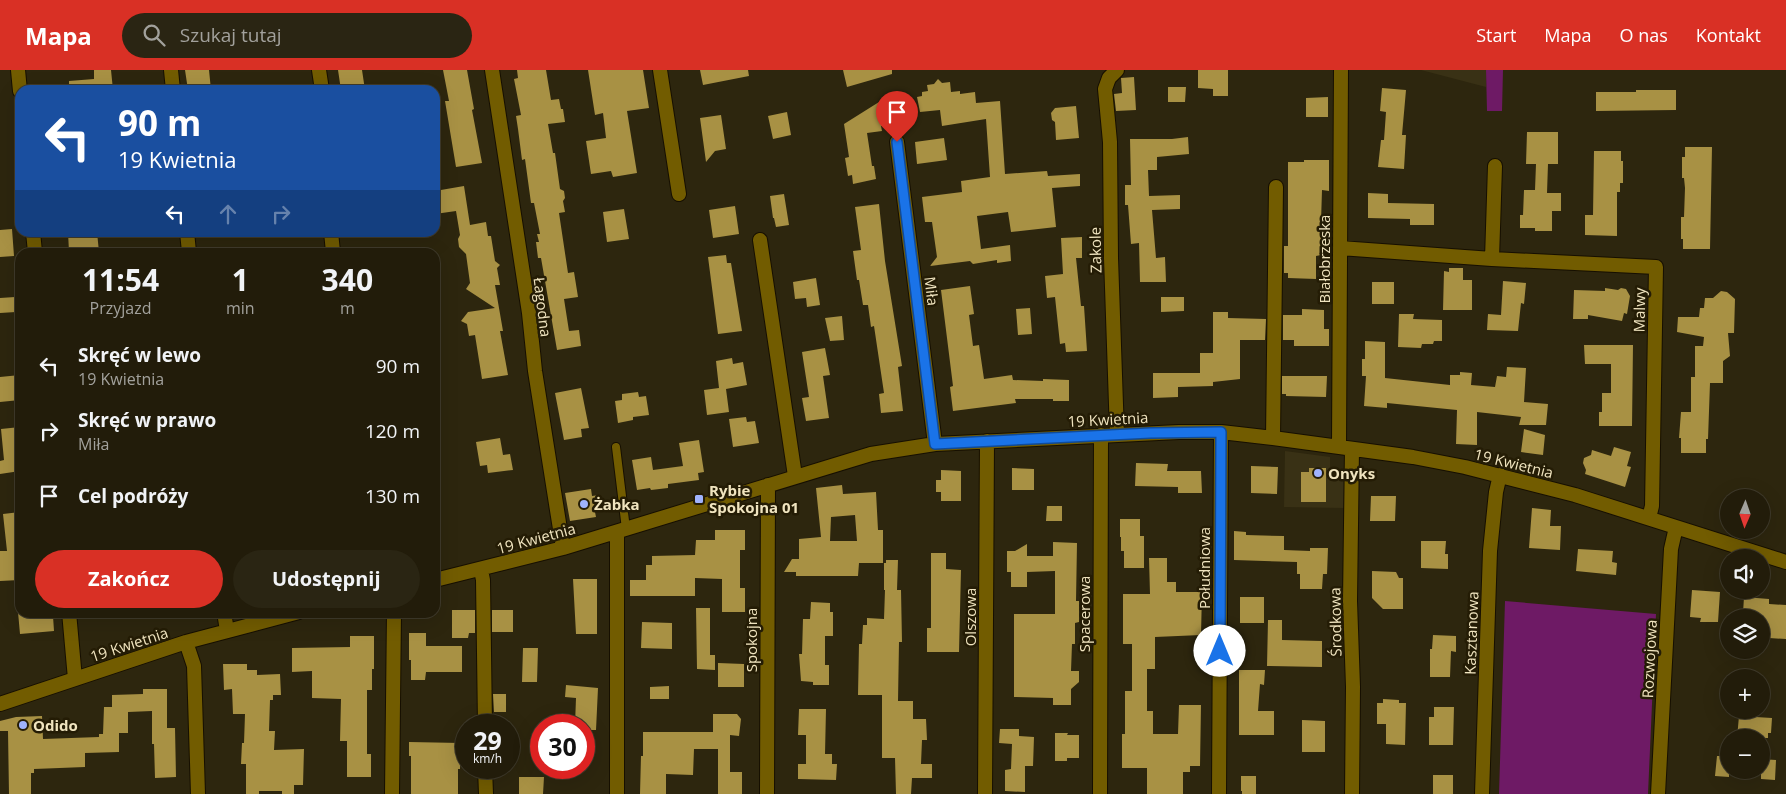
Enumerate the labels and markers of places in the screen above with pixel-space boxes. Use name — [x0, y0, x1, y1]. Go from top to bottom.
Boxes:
pin — [876, 91, 918, 142]
place label: Onyks — [1328, 463, 1375, 483]
marker: Onyks — [1312, 467, 1324, 479]
place label: Rybie Spokojna 01 — [709, 480, 799, 517]
marker: Rybie Spokojna 01 — [693, 493, 705, 505]
place label: Żabka — [594, 494, 640, 514]
marker: Żabka — [578, 498, 590, 510]
place label: Odido — [33, 715, 78, 735]
marker: Odido — [17, 719, 29, 731]

